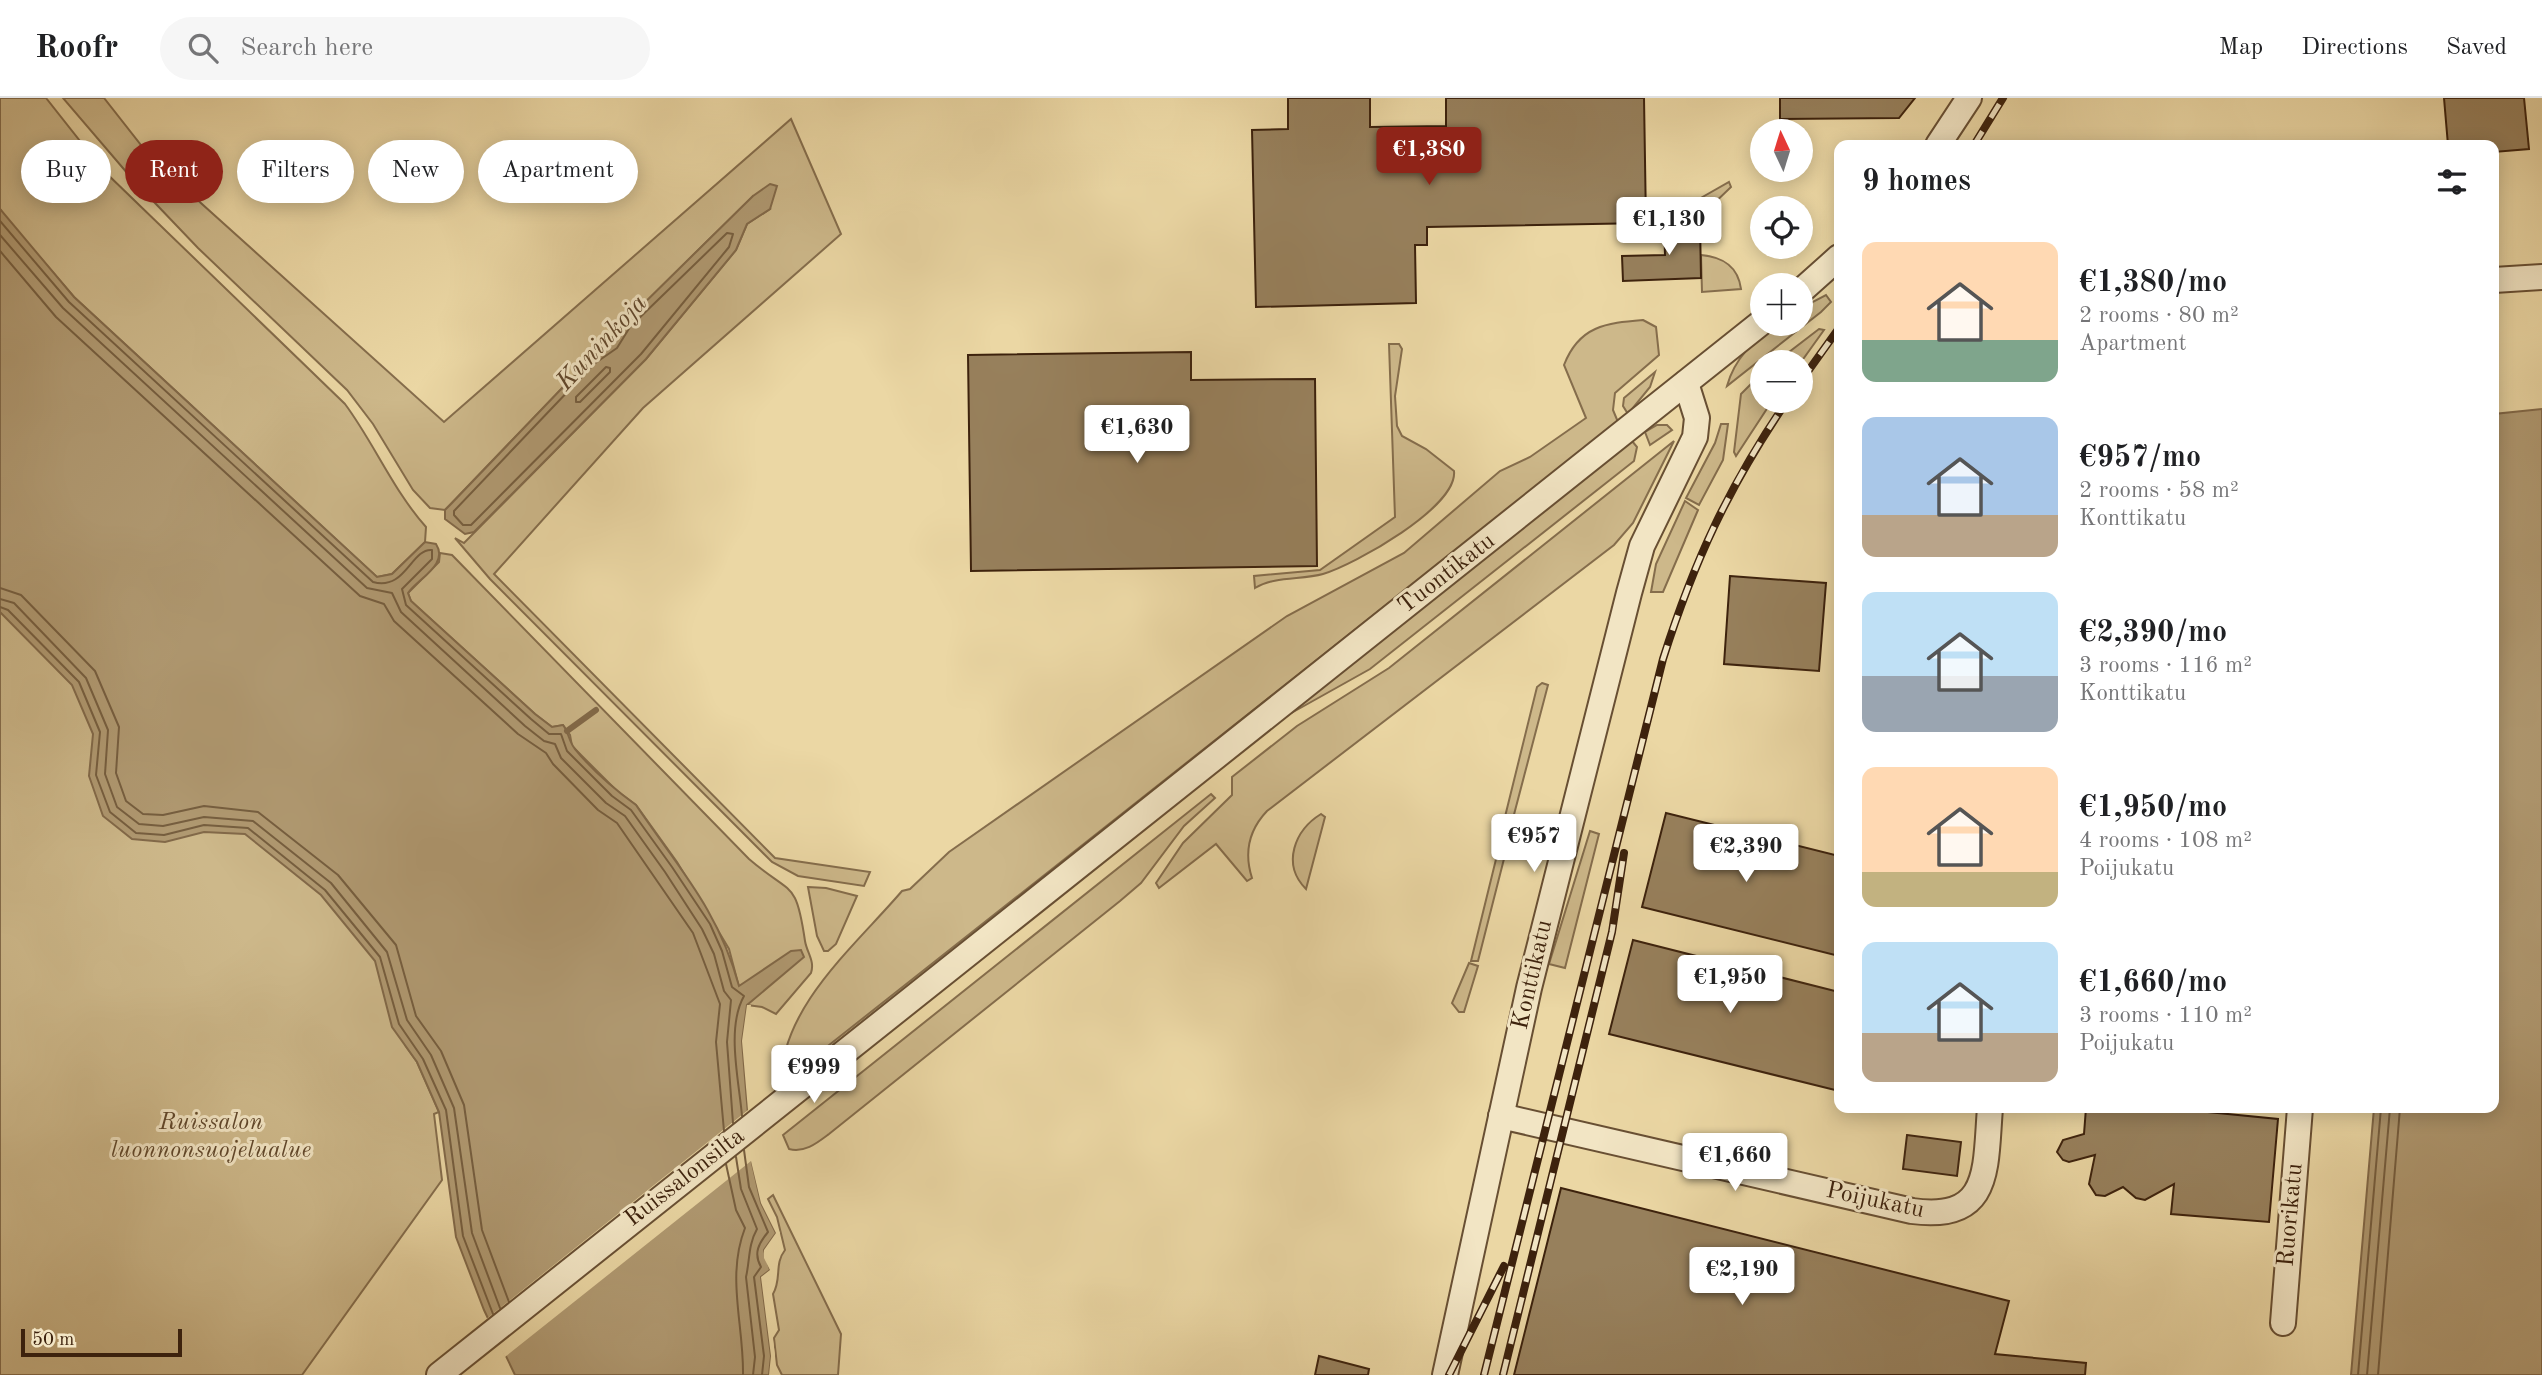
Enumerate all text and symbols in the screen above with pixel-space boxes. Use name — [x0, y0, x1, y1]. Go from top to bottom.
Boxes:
search box — [160, 17, 650, 80]
icon: search — [184, 29, 222, 67]
text: Roofr — [35, 32, 118, 65]
text: Search here — [240, 35, 373, 61]
text: Map — [2219, 36, 2263, 60]
text: Directions — [2301, 36, 2408, 60]
text: Saved — [2446, 36, 2507, 60]
north arrow — [1750, 119, 1813, 182]
map controls — [1750, 119, 1813, 413]
pin: €1,380 — [1372, 127, 1486, 187]
text: €1,380 — [1392, 138, 1466, 161]
chip: Buy — [21, 140, 111, 203]
chip: Rent — [125, 140, 223, 203]
chip: Filters — [237, 140, 354, 203]
chip: New — [368, 140, 464, 203]
chip: Apartment — [478, 140, 638, 203]
icon: filters — [2433, 163, 2471, 201]
text: 9 homes — [1862, 167, 1971, 197]
button: locate — [1750, 196, 1813, 259]
pin: €1,130 — [1612, 198, 1726, 257]
text: €1,130 — [1632, 208, 1706, 231]
text: €1,380/mo — [2079, 268, 2227, 298]
icon: home — [1918, 270, 2002, 354]
button: + — [1750, 273, 1813, 336]
water label: Kuninkoja — [551, 290, 653, 397]
text: 2 rooms · 80 m² — [2079, 304, 2239, 327]
text: Apartment — [2079, 332, 2187, 355]
button: − — [1750, 350, 1813, 413]
pin: €1,630 — [1080, 406, 1194, 465]
text: €1,630 — [1100, 416, 1174, 439]
text: €957/mo — [2079, 443, 2201, 473]
icon: home — [1918, 445, 2002, 529]
text: 2 rooms · 58 m² — [2079, 479, 2239, 502]
text: Konttikatu — [2079, 507, 2186, 530]
street label: Tuontikatu — [1394, 529, 1500, 619]
text: €2,390/mo — [2079, 618, 2227, 648]
icon: home — [1918, 620, 2002, 704]
text: 3 rooms · 116 m² — [2079, 654, 2252, 677]
text: Konttikatu — [2079, 682, 2186, 705]
text: €1,950/mo — [2079, 793, 2227, 823]
icon: home — [1918, 795, 2002, 879]
pin: €957 — [1493, 814, 1575, 874]
pin: €2,390 — [1689, 824, 1803, 884]
text: €957 — [1507, 825, 1561, 848]
text: 4 rooms · 108 m² — [2079, 829, 2252, 852]
text: €2,390 — [1709, 835, 1783, 858]
text: Poijukatu — [2079, 857, 2174, 880]
street label: Konttikatu — [1509, 918, 1557, 1032]
pin: €1,950 — [1673, 956, 1787, 1015]
text: €1,950 — [1693, 966, 1767, 989]
text: €1,660/mo — [2079, 968, 2227, 998]
icon: home — [1918, 970, 2002, 1054]
text: 3 rooms · 110 m² — [2079, 1004, 2252, 1027]
text: Poijukatu — [2079, 1032, 2174, 1055]
pin: €999 — [773, 1046, 855, 1105]
text: €999 — [787, 1056, 841, 1079]
park label: Ruissalon luonnonsuojelualue — [111, 1111, 312, 1163]
street label: Ruissalonsilta — [621, 1124, 749, 1232]
pin: €1,660 — [1678, 1134, 1792, 1193]
text: €1,660 — [1698, 1144, 1772, 1167]
street label: Ruorikatu — [2275, 1162, 2307, 1268]
street label: Poijukatu — [1824, 1179, 1926, 1223]
pin: €2,190 — [1685, 1248, 1799, 1307]
text: €2,190 — [1705, 1258, 1779, 1281]
scale bar — [21, 1326, 182, 1358]
text: 50 m — [32, 1331, 74, 1350]

